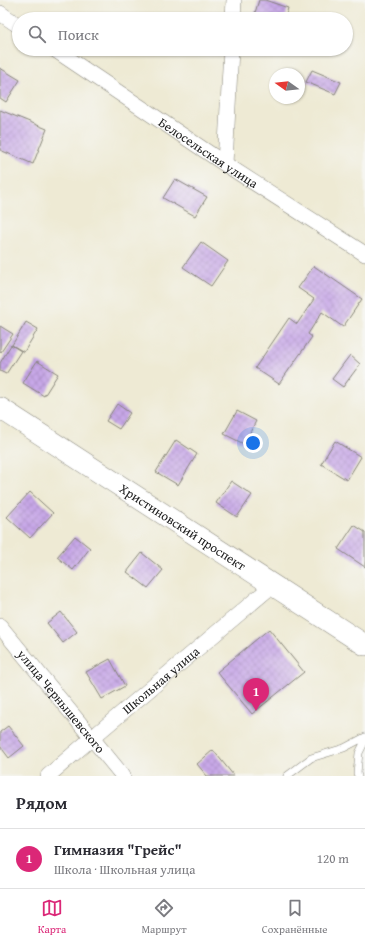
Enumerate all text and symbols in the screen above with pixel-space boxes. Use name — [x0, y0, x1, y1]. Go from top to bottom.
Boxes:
search box — [12, 12, 353, 56]
icon: search — [26, 23, 48, 45]
text: Поиск — [58, 24, 99, 45]
north arrow — [269, 68, 305, 104]
street label: Белосельская улица — [155, 113, 263, 193]
your location — [243, 433, 263, 453]
street label: Христиновский проспект — [116, 479, 250, 575]
street label: Школьная улица — [118, 641, 204, 718]
street label: улица Чернышевского — [13, 644, 110, 757]
pin: 1 — [243, 678, 269, 711]
text: Рядом — [16, 790, 67, 815]
text: Гимназия "Грейс" — [54, 839, 182, 860]
text: 1 — [26, 849, 32, 868]
text: 120 m — [317, 849, 349, 868]
text: Школа · Школьная улица — [54, 860, 195, 879]
tab: Карта — [38, 897, 66, 937]
tab: Маршрут — [141, 897, 186, 937]
tab: Сохранённые — [262, 897, 327, 937]

